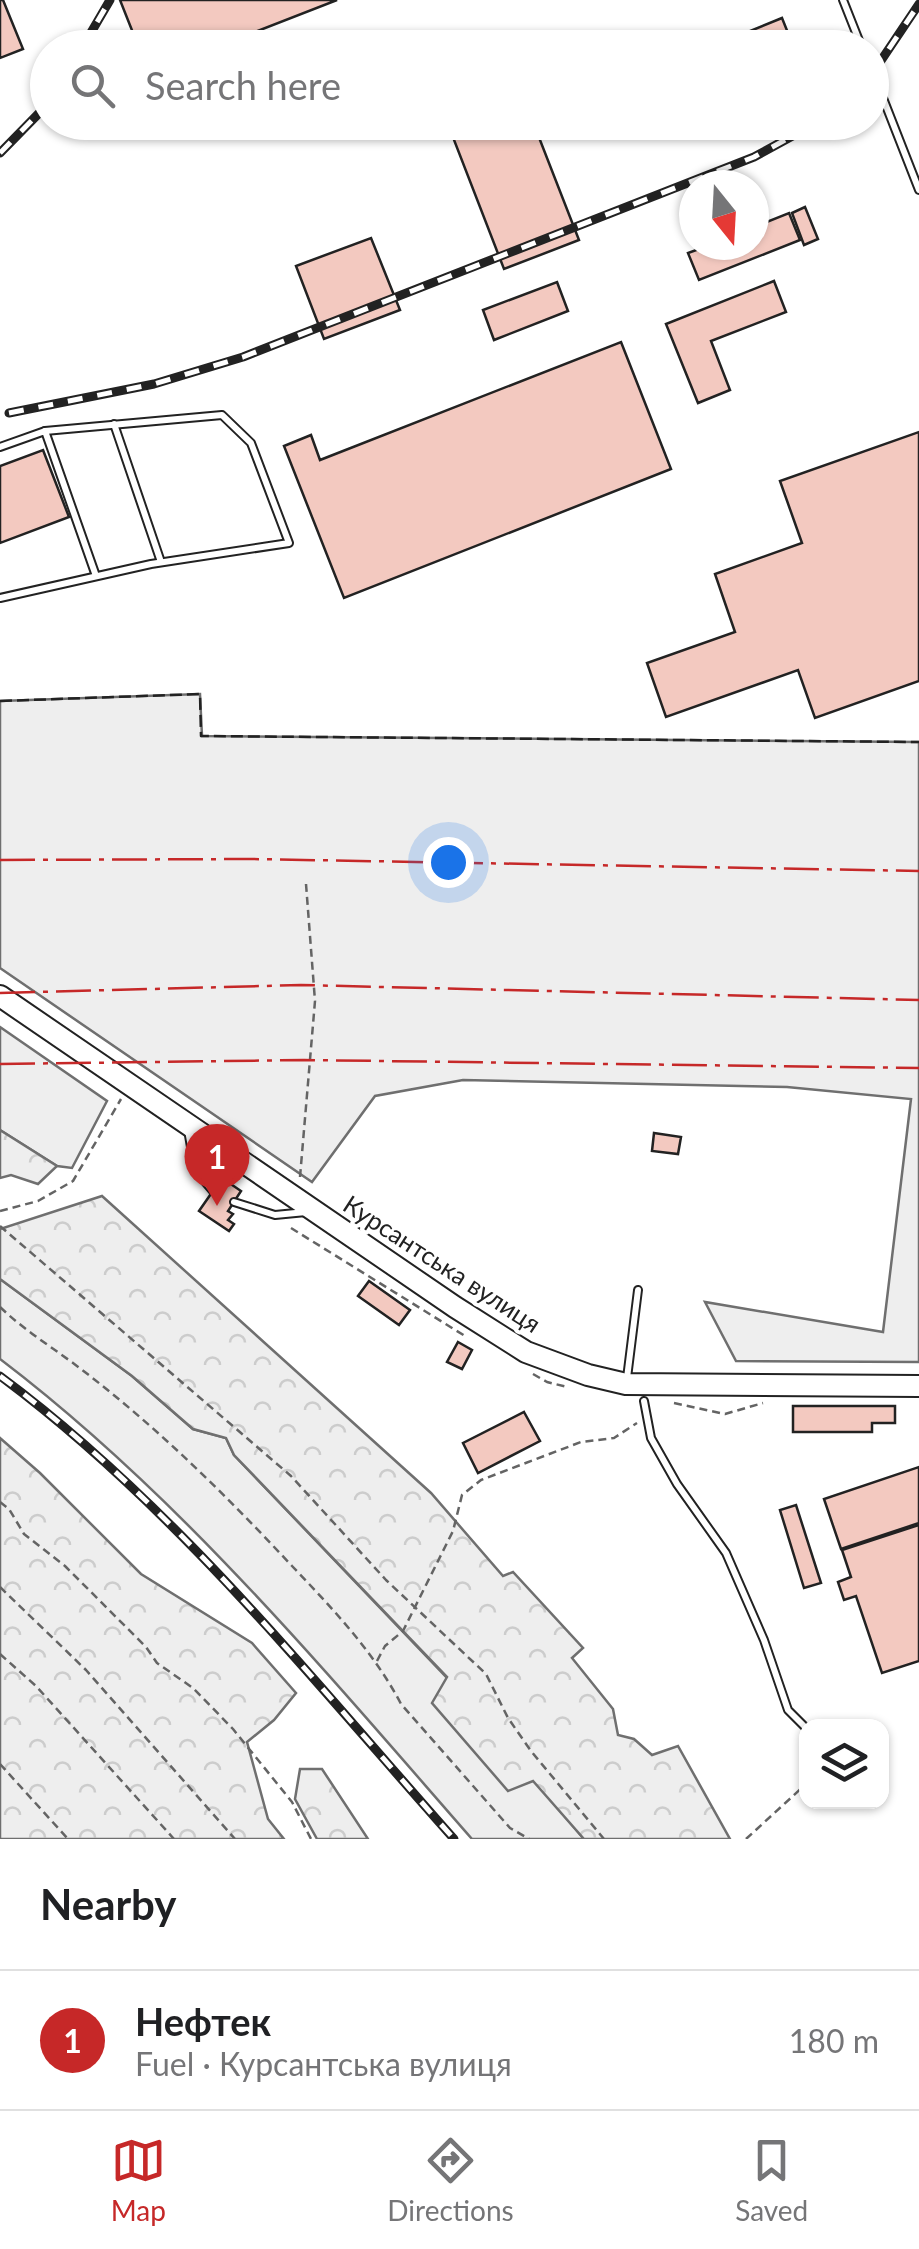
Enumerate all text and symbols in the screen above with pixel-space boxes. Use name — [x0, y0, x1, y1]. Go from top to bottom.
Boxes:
search box — [30, 30, 889, 140]
icon: search — [65, 58, 120, 113]
text: Search here — [145, 62, 341, 108]
north arrow — [679, 170, 769, 260]
your location — [423, 837, 474, 888]
pin: 1 — [184, 1124, 250, 1206]
street label: Курсантська вулиця — [338, 1188, 547, 1338]
map controls — [799, 1719, 889, 1809]
button: layers — [799, 1719, 889, 1809]
text: Nearby — [40, 1879, 177, 1929]
text: Нефтек — [135, 1998, 271, 2044]
text: 1 — [63, 2021, 82, 2060]
text: 180 m — [789, 2021, 879, 2060]
text: Fuel · Курсантська вулиця — [135, 2044, 512, 2083]
tab: Map — [111, 2133, 166, 2227]
tab: Directions — [387, 2133, 514, 2227]
tab: Saved — [735, 2133, 808, 2227]

